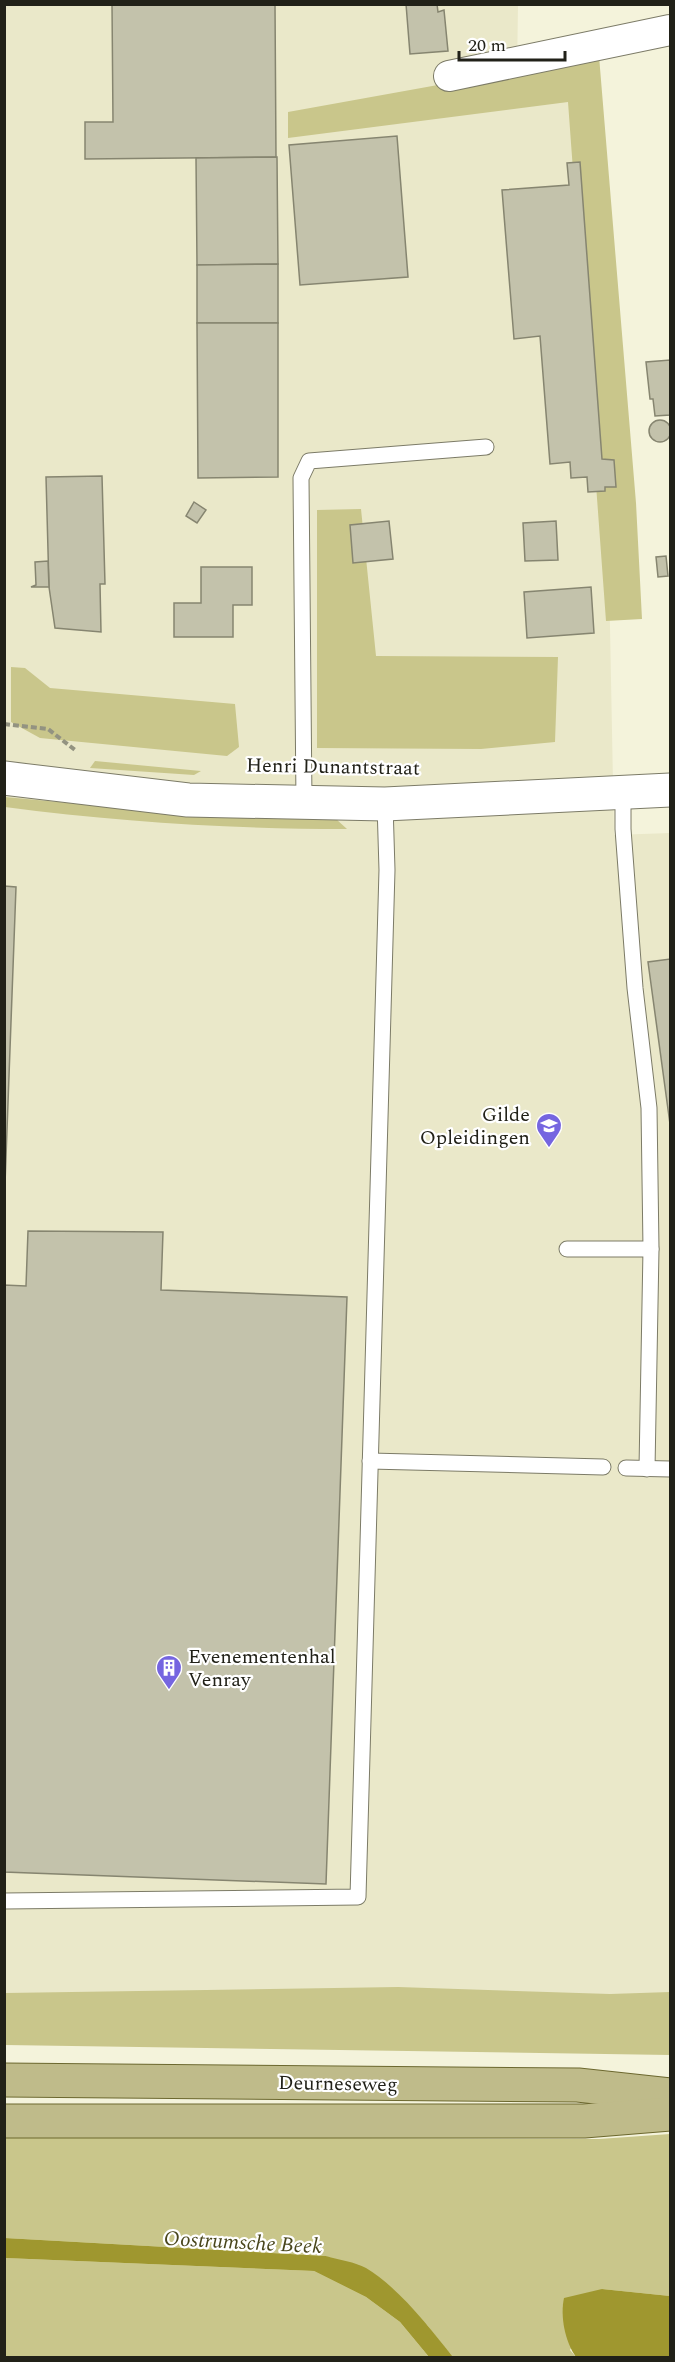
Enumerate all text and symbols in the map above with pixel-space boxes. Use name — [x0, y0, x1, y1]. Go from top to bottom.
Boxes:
scale bar — [459, 24, 566, 62]
text: 20 m — [468, 32, 506, 59]
street label: Henri Dunantstraat — [246, 750, 420, 784]
place label: Gilde Opleidingen — [420, 1100, 530, 1153]
school or university icon: Gilde Opleidingen — [534, 1111, 564, 1149]
place label: Evenementenhal Venray — [188, 1642, 336, 1695]
building icon: Evenementenhal Venray — [154, 1653, 184, 1691]
street label: Deurneseweg — [278, 2068, 398, 2100]
water label: Oostrumsche Beek — [163, 2223, 323, 2263]

